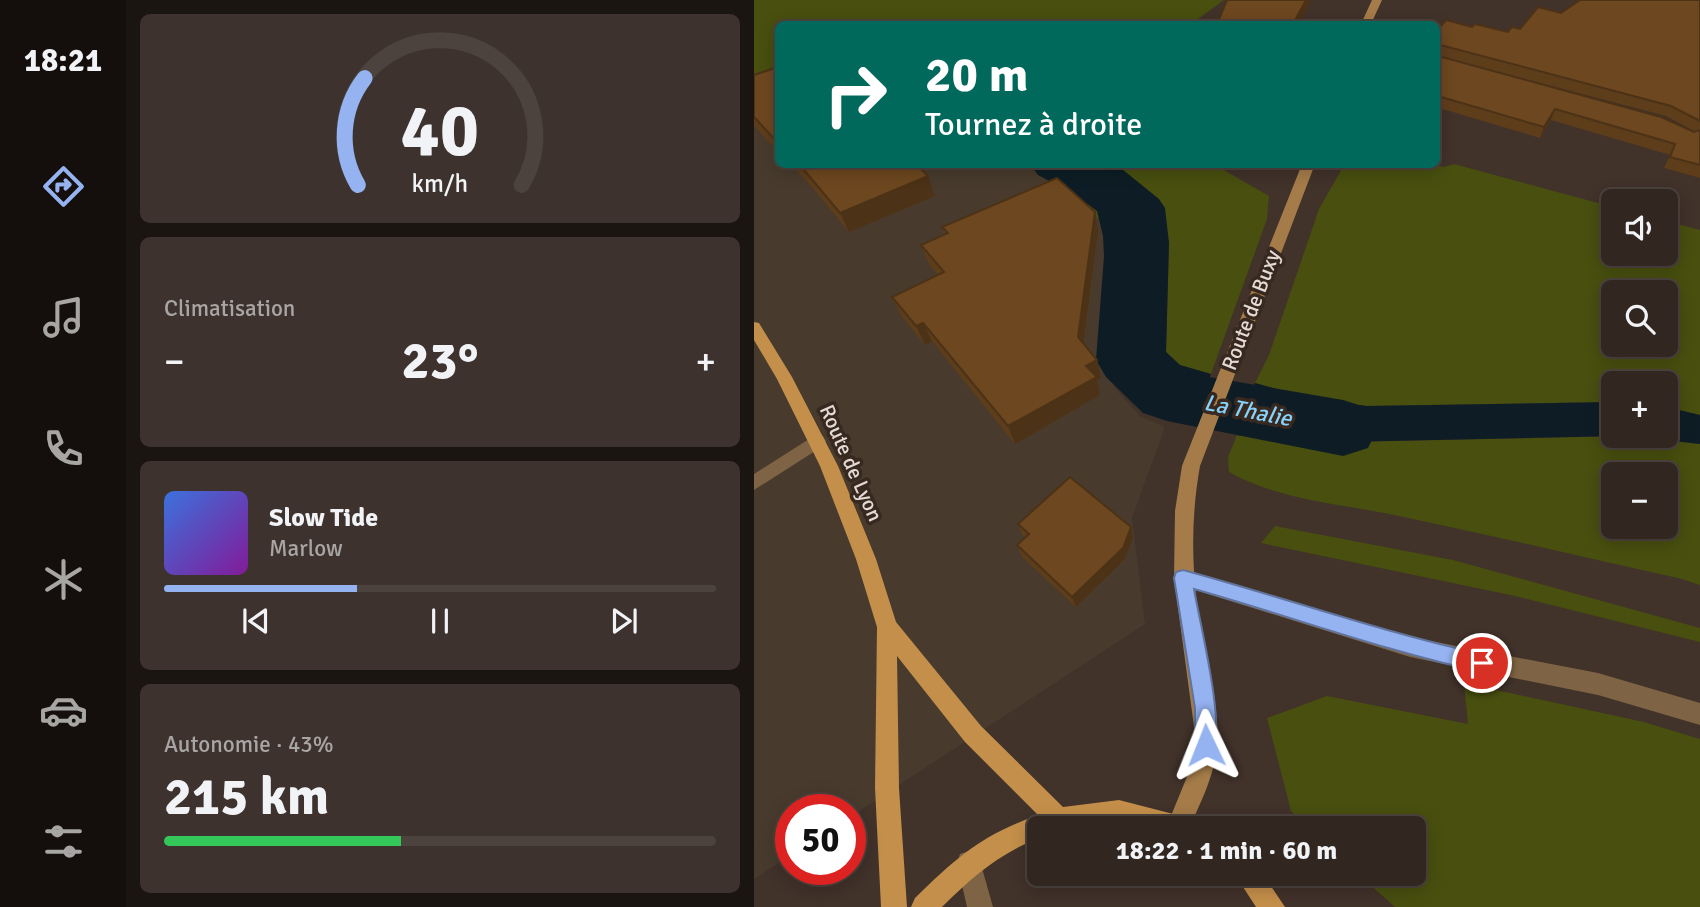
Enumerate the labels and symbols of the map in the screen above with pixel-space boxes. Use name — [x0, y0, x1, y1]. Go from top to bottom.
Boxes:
street label: Route de Buxy — [1216, 246, 1286, 374]
water label: La Thalie — [1202, 388, 1296, 433]
street label: Route de Lyon — [814, 401, 888, 525]
pin — [1452, 633, 1512, 693]
position arrow — [1169, 708, 1243, 782]
speed limit sign: 50 — [775, 794, 866, 885]

